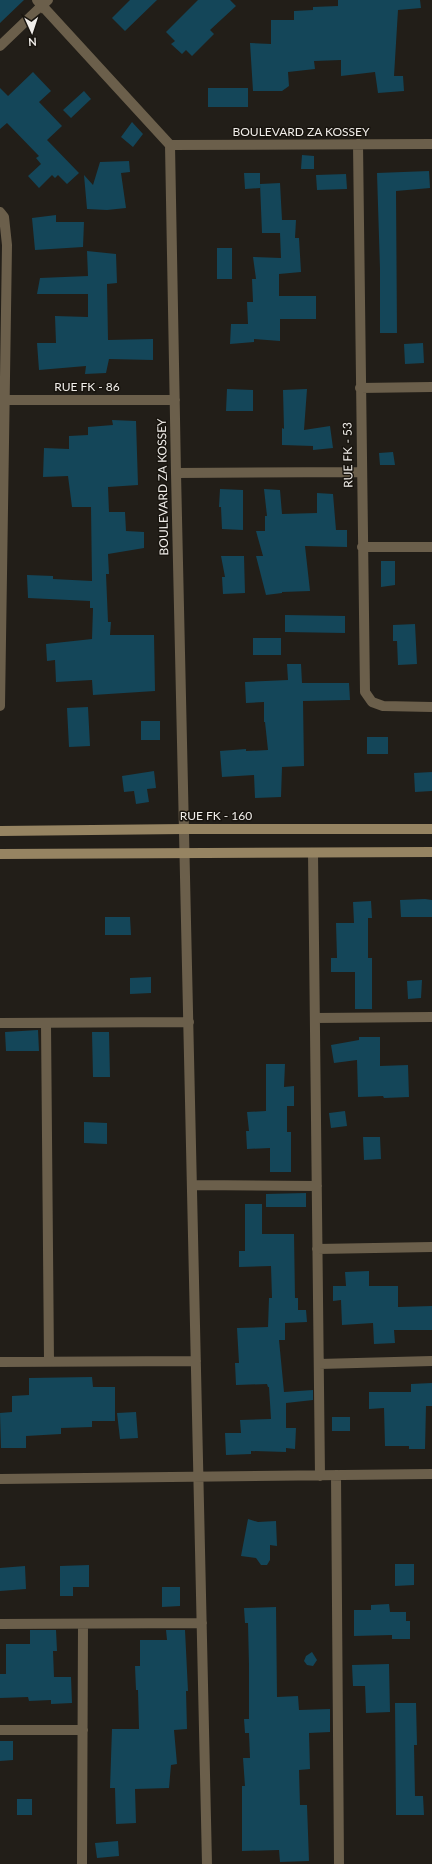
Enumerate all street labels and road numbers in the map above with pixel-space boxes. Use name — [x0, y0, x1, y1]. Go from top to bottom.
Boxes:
street label: BOULEVARD ZA KOSSEY — [232, 124, 370, 139]
street label: RUE FK - 86 — [54, 379, 120, 394]
street label: BOULEVARD ZA KOSSEY — [154, 418, 171, 556]
street label: RUE FK - 53 — [339, 422, 356, 488]
street label: RUE FK - 160 — [180, 808, 252, 823]

